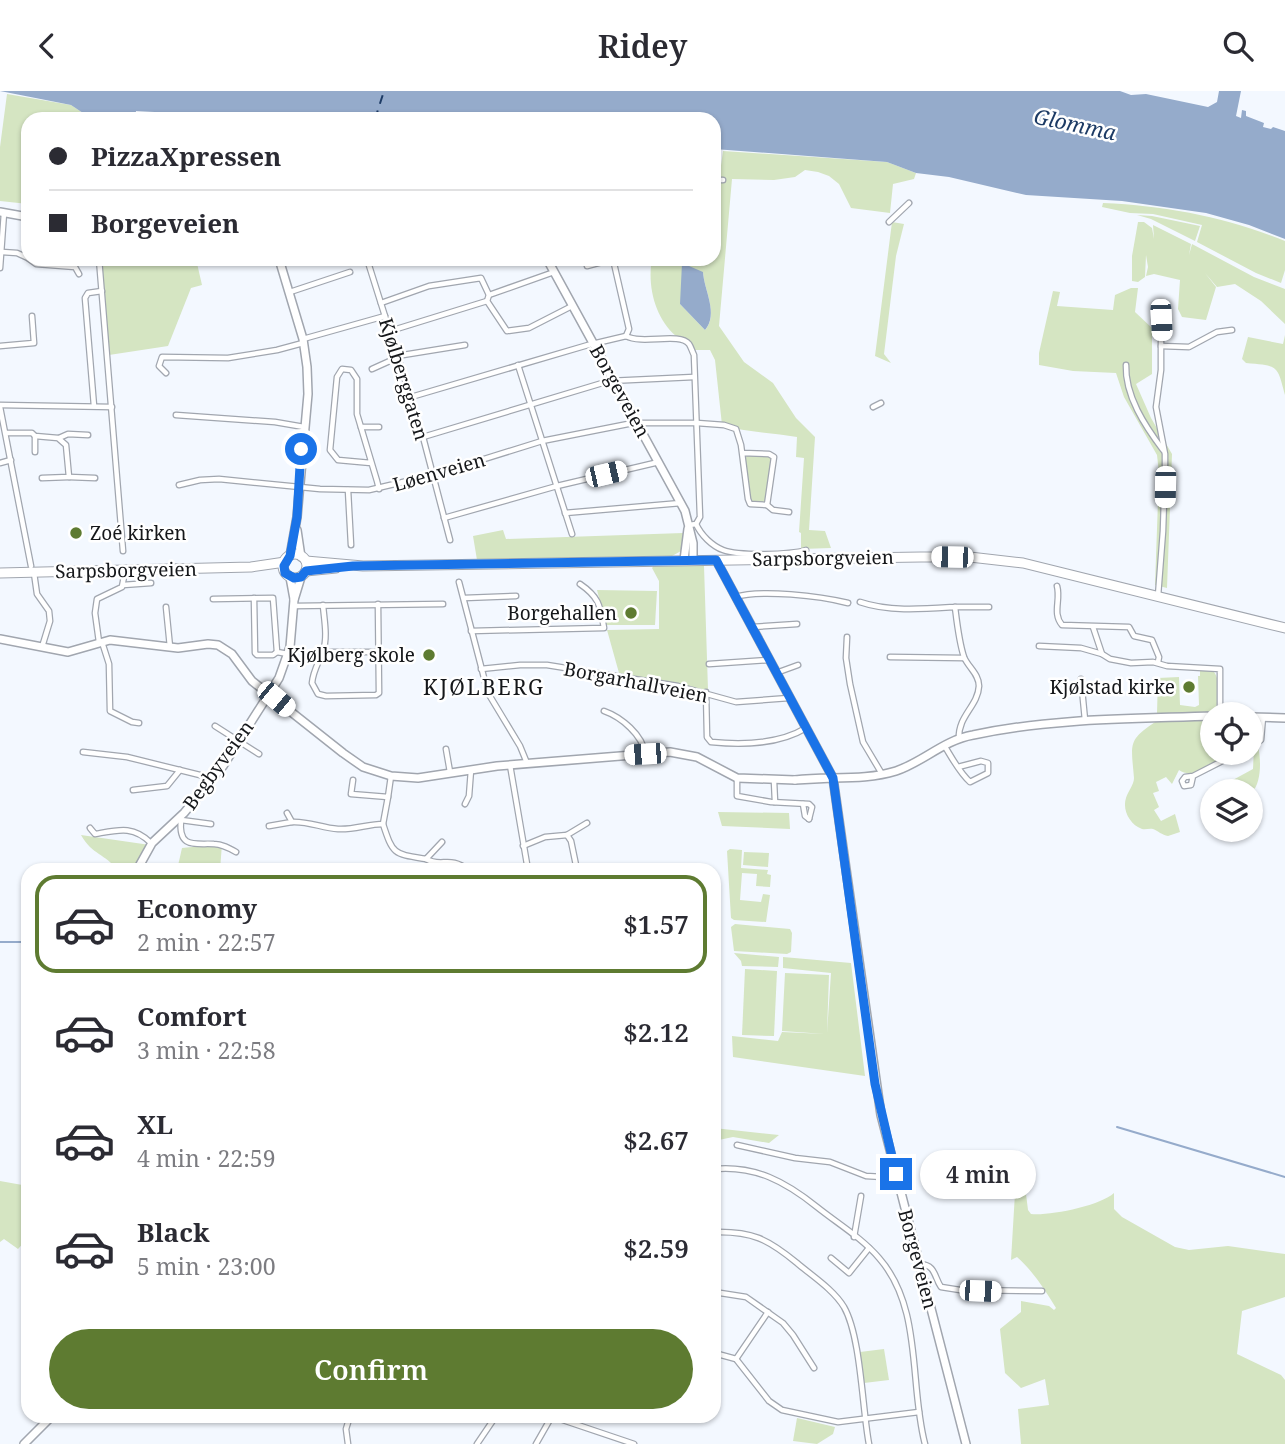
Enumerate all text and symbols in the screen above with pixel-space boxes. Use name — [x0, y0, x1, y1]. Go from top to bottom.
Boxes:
text: Ridey — [598, 24, 687, 67]
icon: back — [28, 27, 66, 65]
icon: search — [1219, 27, 1257, 65]
water label: Glomma — [1031, 102, 1119, 147]
text: PizzaXpressen — [91, 138, 281, 174]
text: Borgeveien — [91, 205, 239, 241]
car — [1150, 298, 1173, 342]
street label: Kjølberggaten — [373, 315, 435, 443]
street label: Borgeveien — [584, 340, 656, 442]
route start — [285, 433, 317, 465]
street label: Løenveien — [390, 446, 488, 498]
car — [584, 459, 629, 489]
car — [1155, 466, 1176, 508]
place label: Zoé kirken — [90, 520, 187, 546]
marker: Zoé kirken — [68, 525, 84, 541]
street label: Sarpsborgveien — [752, 544, 894, 572]
car — [931, 546, 974, 568]
street label: Sarpsborgveien — [55, 556, 197, 584]
place label: Borgehallen — [507, 600, 617, 626]
marker: Borgehallen — [623, 605, 639, 621]
place label: Kjølberg skole — [287, 642, 415, 668]
marker: Kjølberg skole — [421, 647, 437, 663]
street label: Borgarhallveien — [562, 655, 710, 709]
district label: KJØLBERG — [423, 673, 545, 701]
place label: Kjølstad kirke — [1050, 674, 1175, 700]
car — [254, 677, 299, 721]
marker: Kjølstad kirke — [1181, 679, 1197, 695]
map controls — [1200, 702, 1263, 842]
button: locate — [1200, 702, 1263, 765]
street label: Begbyveien — [177, 715, 259, 815]
car — [624, 742, 667, 766]
button: layers — [1200, 779, 1263, 842]
text: Economy — [137, 890, 257, 926]
icon: car — [53, 893, 116, 956]
text: $1.57 — [623, 906, 689, 942]
text: 2 min · 22:57 — [137, 926, 275, 958]
text: Comfort — [137, 998, 247, 1034]
icon: car — [53, 1001, 116, 1064]
text: $2.12 — [623, 1014, 689, 1050]
text: 3 min · 22:58 — [137, 1034, 275, 1066]
text: XL — [137, 1106, 173, 1142]
icon: car — [53, 1109, 116, 1172]
text: $2.67 — [623, 1122, 689, 1158]
text: 4 min · 22:59 — [137, 1142, 275, 1174]
callout: 4 min — [920, 1149, 1036, 1199]
route end — [880, 1158, 912, 1190]
text: 4 min — [946, 1158, 1010, 1190]
street label: Borgeveien — [892, 1206, 944, 1312]
text: Black — [137, 1214, 210, 1250]
icon: car — [53, 1217, 116, 1280]
text: $2.59 — [623, 1230, 689, 1266]
text: 5 min · 23:00 — [137, 1250, 275, 1282]
car — [959, 1280, 1002, 1302]
button: Confirm — [49, 1329, 693, 1409]

